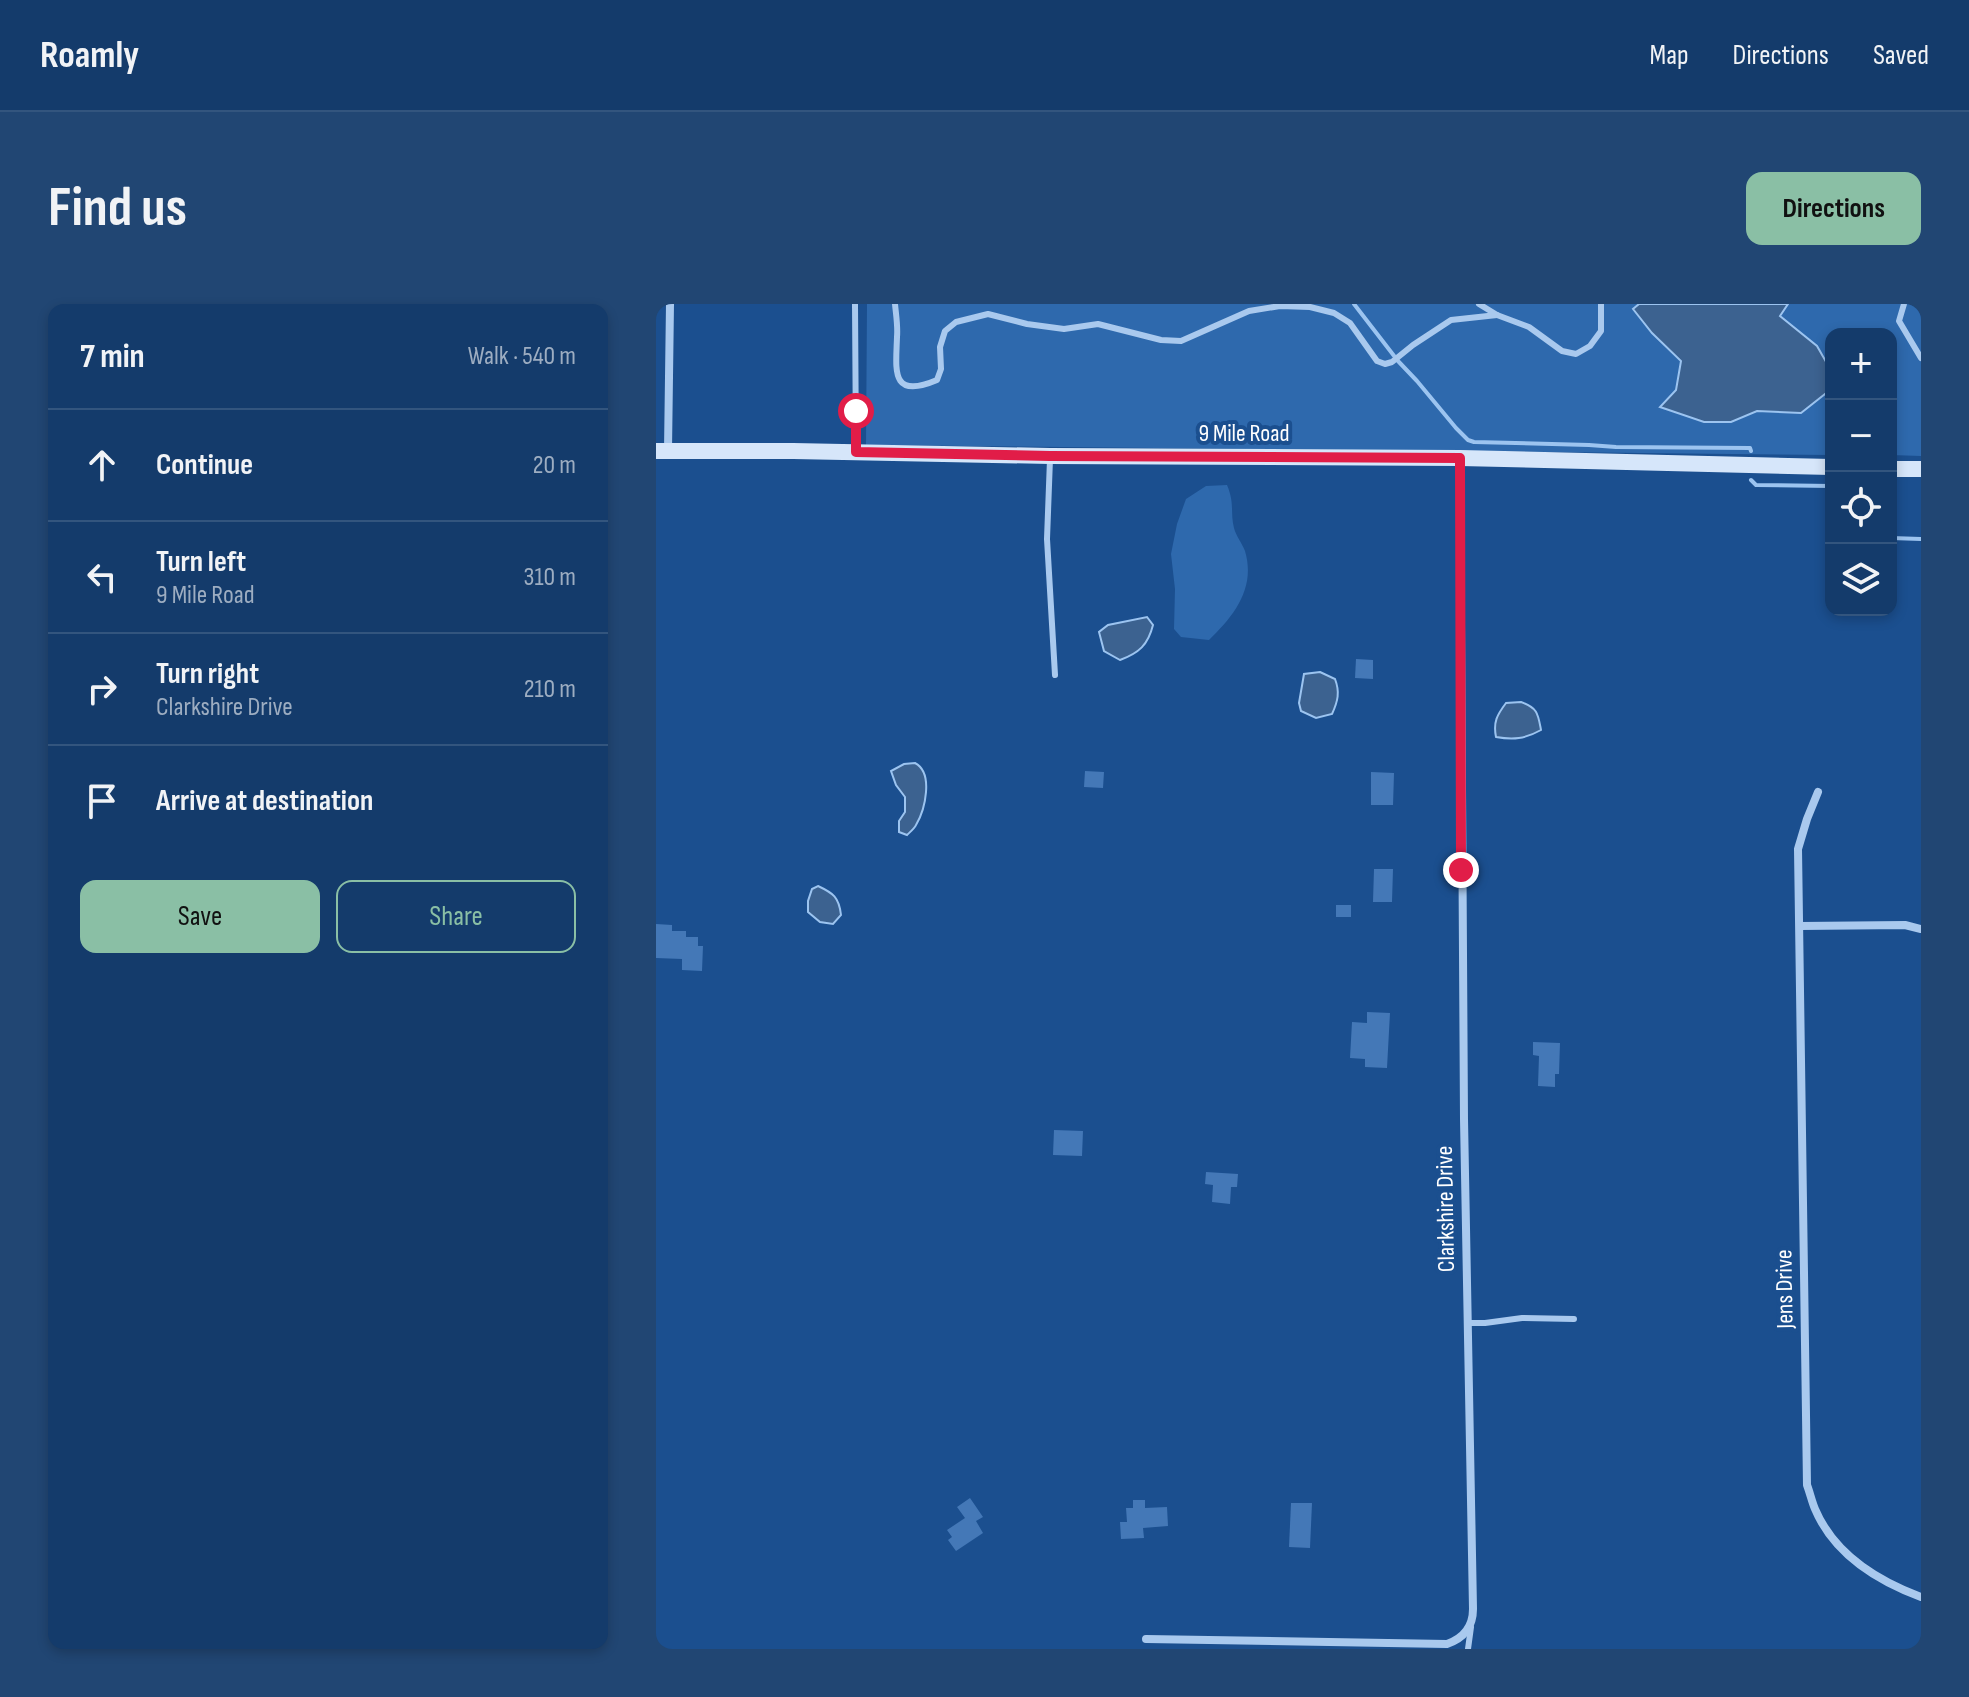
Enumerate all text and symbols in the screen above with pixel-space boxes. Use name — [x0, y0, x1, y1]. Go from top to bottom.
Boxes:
text: Roamly — [40, 33, 139, 78]
text: Map — [1650, 39, 1689, 72]
text: Directions — [1733, 39, 1829, 72]
text: Saved — [1873, 39, 1929, 72]
button: Directions — [1746, 172, 1921, 245]
text: Find us — [48, 175, 187, 242]
map controls — [1825, 328, 1897, 616]
button: + — [1825, 328, 1897, 400]
text: 7 min — [80, 336, 145, 377]
text: Walk · 540 m — [468, 341, 576, 372]
route start — [838, 393, 874, 429]
button: − — [1825, 400, 1897, 472]
street label: 9 Mile Road — [1198, 419, 1290, 448]
icon: ahead — [80, 443, 124, 487]
text: Continue — [156, 447, 253, 483]
text: 20 m — [533, 450, 576, 481]
button: locate — [1825, 472, 1897, 544]
text: Turn left — [156, 544, 246, 580]
button: layers — [1825, 544, 1897, 616]
icon: left — [80, 555, 124, 599]
text: 310 m — [524, 562, 576, 593]
text: 9 Mile Road — [156, 580, 255, 611]
text: Turn right — [156, 656, 259, 692]
icon: right — [80, 667, 124, 711]
text: 210 m — [524, 674, 576, 705]
text: Clarkshire Drive — [156, 692, 293, 723]
icon: arrive — [80, 779, 124, 823]
text: Arrive at destination — [156, 783, 373, 819]
route end — [1443, 852, 1479, 888]
button: Save — [80, 880, 320, 953]
button: Share — [336, 880, 576, 953]
street label: Clarkshire Drive — [1430, 1146, 1461, 1272]
street label: Jens Drive — [1769, 1249, 1800, 1330]

